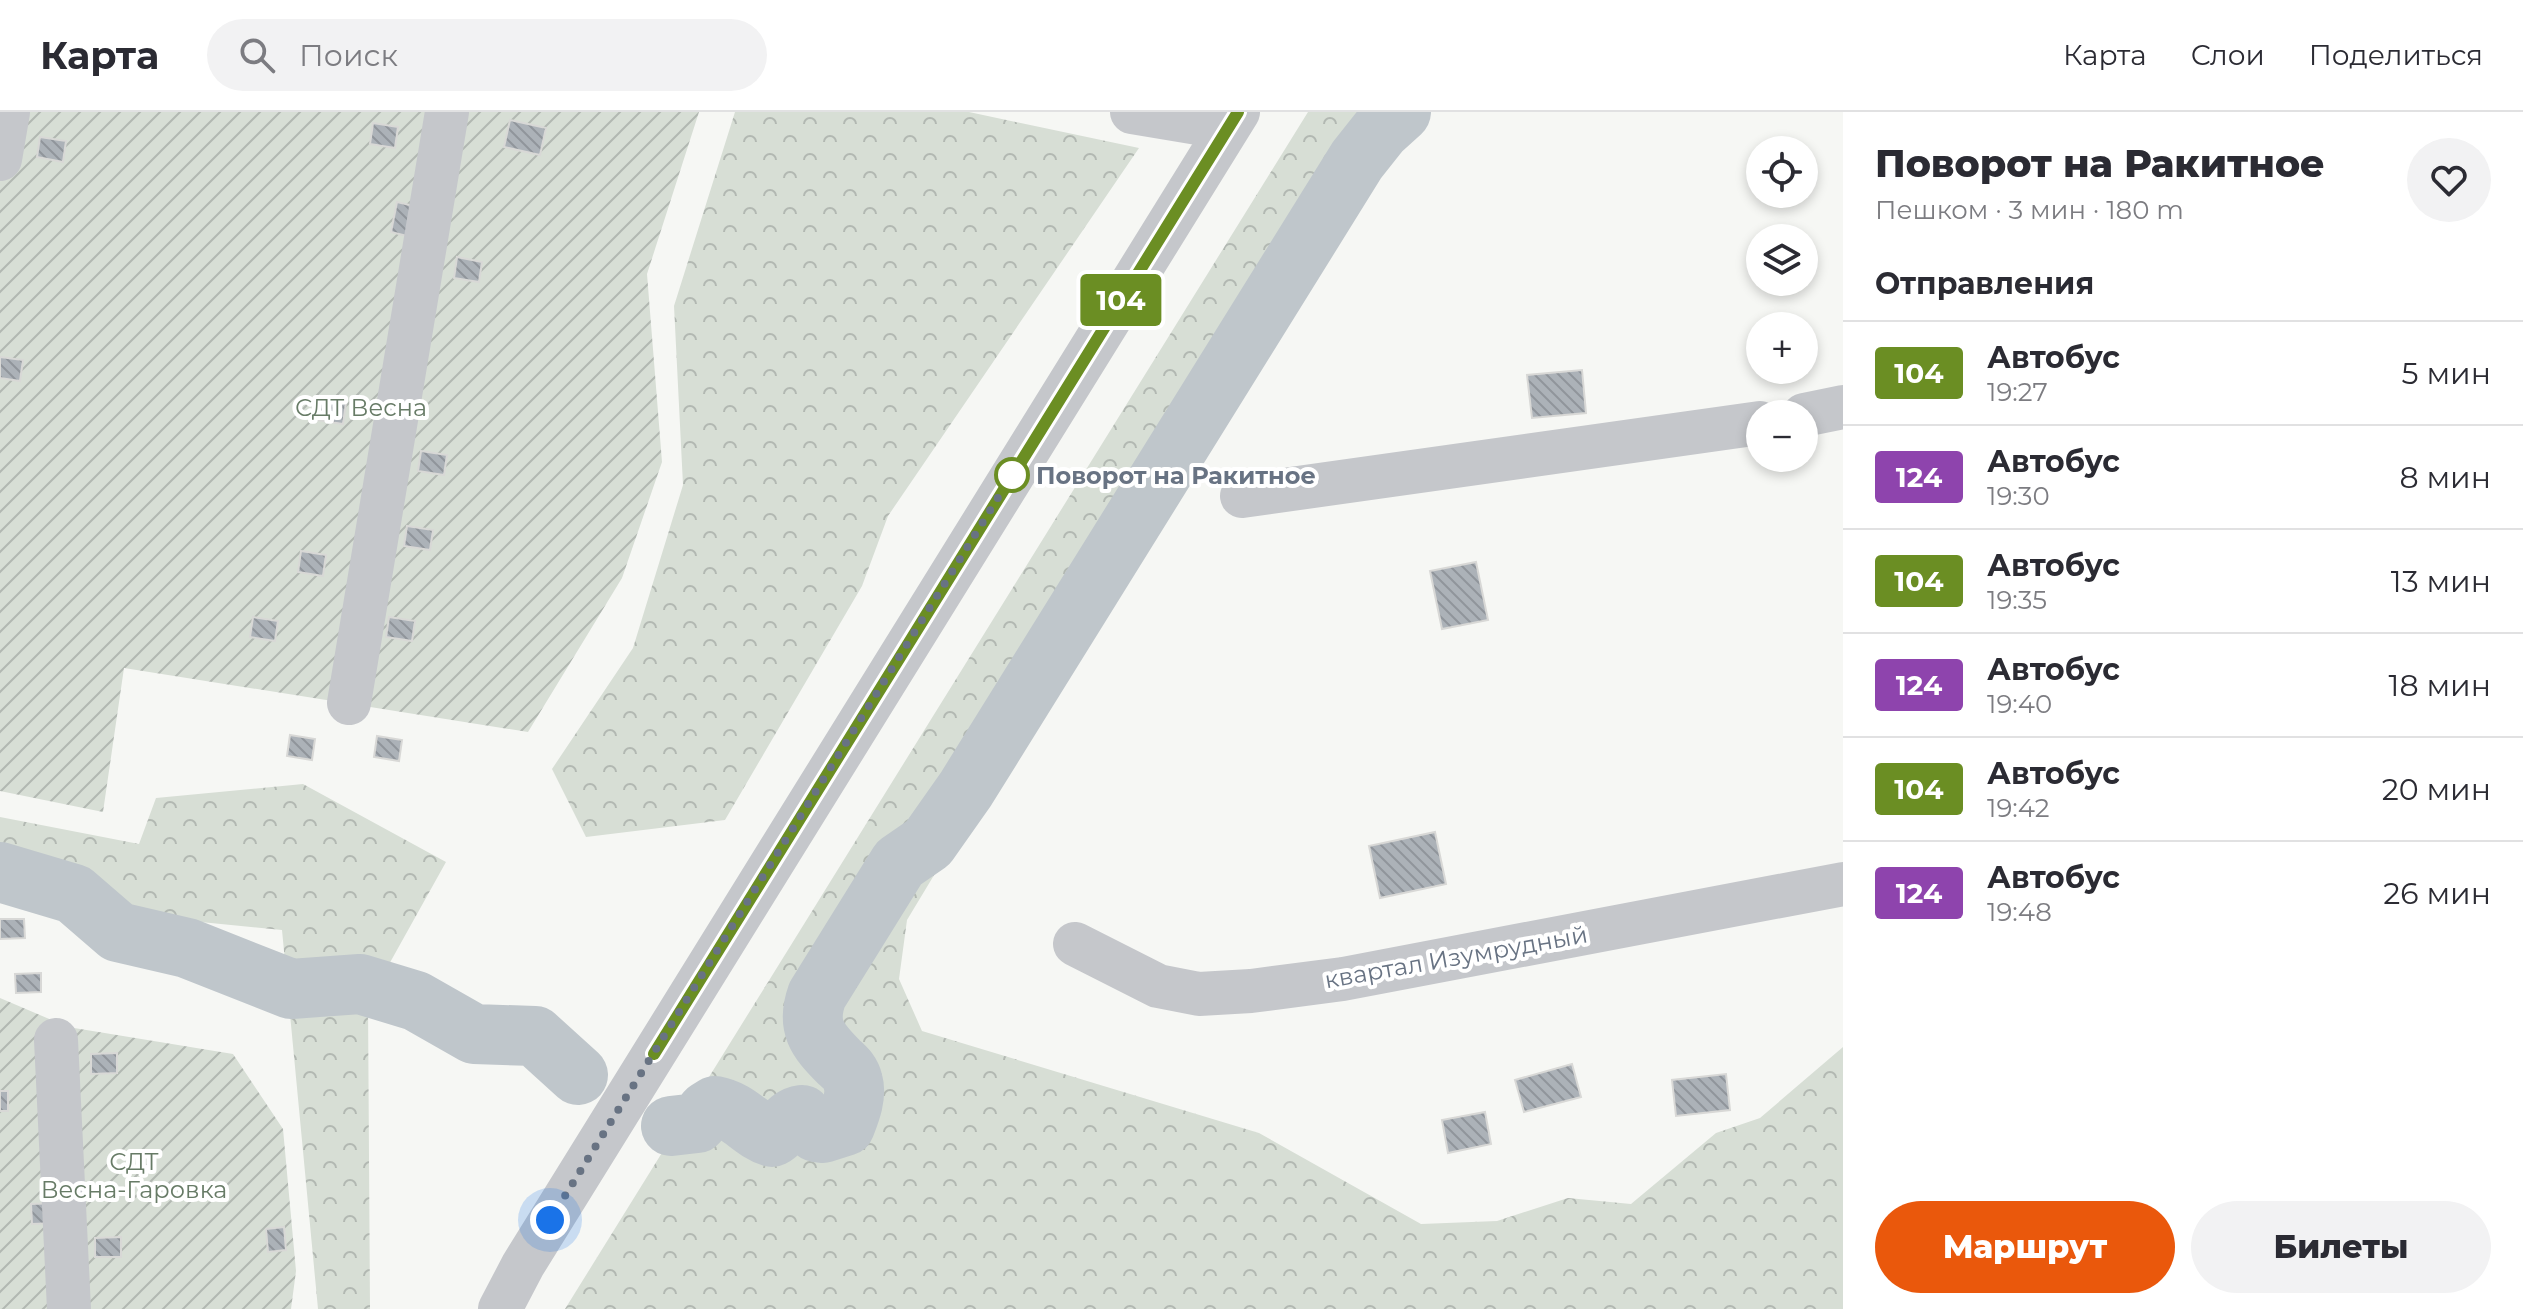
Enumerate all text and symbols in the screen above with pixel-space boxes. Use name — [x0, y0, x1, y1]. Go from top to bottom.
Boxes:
search box — [207, 19, 767, 91]
text: Карта — [40, 32, 159, 79]
icon: search — [235, 33, 279, 77]
text: Поиск — [299, 37, 398, 74]
text: Карта — [2063, 38, 2147, 72]
text: Слои — [2191, 38, 2265, 72]
text: Поделиться — [2309, 38, 2483, 72]
map controls — [1746, 136, 1818, 472]
button: locate — [1746, 136, 1818, 208]
button: heart — [2407, 138, 2491, 222]
text: Поворот на Ракитное — [1875, 140, 2325, 187]
text: Пешком · 3 мин · 180 m — [1875, 194, 2184, 226]
button: layers — [1746, 224, 1818, 296]
text: Отправления — [1875, 265, 2094, 302]
line badge: 104 — [1075, 274, 1167, 326]
text: 104 — [1096, 283, 1146, 317]
button: + — [1746, 312, 1818, 384]
text: Автобус — [1987, 339, 2120, 376]
text: 5 мин — [2402, 355, 2491, 392]
text: 104 — [1894, 356, 1944, 390]
text: 19:27 — [1987, 376, 2048, 408]
park label: СДТ Весна — [295, 393, 427, 422]
button: − — [1746, 400, 1818, 472]
text: Автобус — [1987, 443, 2120, 480]
marker: Поворот на Ракитное — [995, 458, 1029, 492]
text: 8 мин — [2399, 459, 2491, 496]
text: 124 — [1896, 460, 1942, 494]
place label: Поворот на Ракитное — [1036, 461, 1316, 490]
text: 19:30 — [1987, 480, 2050, 512]
text: Автобус — [1987, 547, 2120, 584]
text: 13 мин — [2391, 563, 2491, 600]
text: 104 — [1894, 564, 1944, 598]
text: 19:35 — [1987, 584, 2047, 616]
text: Автобус — [1987, 651, 2120, 688]
text: 18 мин — [2389, 667, 2491, 704]
text: 124 — [1896, 668, 1942, 702]
text: 19:40 — [1987, 688, 2052, 720]
text: Автобус — [1987, 755, 2120, 792]
text: 20 мин — [2382, 771, 2491, 808]
text: 104 — [1894, 772, 1944, 806]
text: 19:42 — [1987, 792, 2050, 824]
text: Автобус — [1987, 859, 2120, 896]
text: 26 мин — [2383, 875, 2491, 912]
text: 124 — [1896, 876, 1942, 910]
text: 19:48 — [1987, 896, 2052, 928]
street label: квартал Изумрудный — [1322, 920, 1590, 994]
park label: СДТ Весна-Гаровка — [41, 1147, 227, 1204]
your location — [530, 1200, 570, 1240]
button: Маршрут — [1875, 1201, 2175, 1293]
button: Билеты — [2191, 1201, 2491, 1293]

